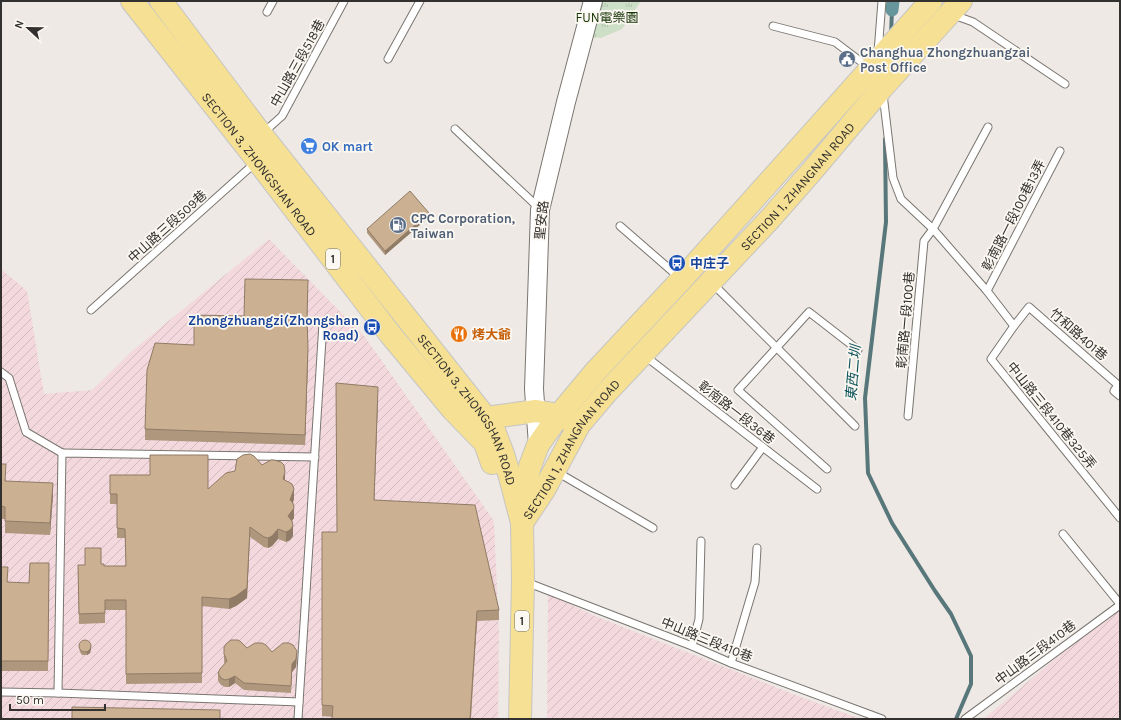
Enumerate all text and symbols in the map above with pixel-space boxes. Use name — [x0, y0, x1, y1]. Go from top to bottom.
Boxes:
north arrow — [8, 8, 48, 48]
park label: FUN電樂園 — [575, 10, 639, 25]
street label: 中山路三段518巷 — [267, 17, 328, 110]
text: N — [12, 18, 27, 31]
place label: Changhua Zhongzhuangzai Post Office — [860, 45, 1030, 75]
public building icon: Changhua Zhongzhuangzai Post Office — [837, 49, 857, 69]
street label: SECTION 3, ZHONGSHAN ROAD — [199, 90, 319, 239]
street label: SECTION 1, ZHANGNAN ROAD — [737, 119, 858, 254]
supermarket icon: OK mart — [299, 136, 319, 156]
place label: OK mart — [322, 139, 373, 154]
street label: 彰南路一段100巷13弄 — [979, 157, 1048, 273]
street label: 中山路三段509巷 — [125, 187, 210, 266]
street label: 聖安路 — [532, 200, 551, 240]
place label: CPC Corporation, Taiwan — [411, 211, 515, 241]
fuel station icon: CPC Corporation, Taiwan — [388, 215, 408, 235]
road number: 1 — [326, 249, 340, 269]
bus stop icon: 中庄子 — [667, 253, 687, 273]
place label: 中庄子 — [690, 256, 729, 271]
street label: 彰南路一段100巷 — [894, 271, 917, 369]
street label: 竹和路401巷 — [1047, 305, 1110, 363]
place label: Zhongzhuangzi(Zhongshan Road) — [188, 313, 359, 343]
bus stop icon: Zhongzhuangzi(Zhongshan Road) — [362, 317, 382, 337]
restaurant icon: 烤大爺 — [449, 324, 469, 344]
place label: 烤大爺 — [472, 327, 511, 342]
street label: SECTION 3, ZHONGSHAN ROAD — [414, 331, 519, 487]
water label: 東西二圳 — [843, 342, 865, 402]
street label: 中山路三段410巷325弄 — [1004, 359, 1099, 472]
street label: SECTION 1, ZHANGNAN ROAD — [520, 376, 623, 522]
street label: 彰南路一段36巷 — [695, 378, 778, 447]
road number: 1 — [515, 611, 529, 631]
street label: 中山路三段410巷 — [659, 614, 755, 665]
street label: 中山路三段410巷 — [992, 617, 1079, 688]
scale bar — [10, 686, 105, 712]
text: 50 m — [16, 693, 44, 707]

